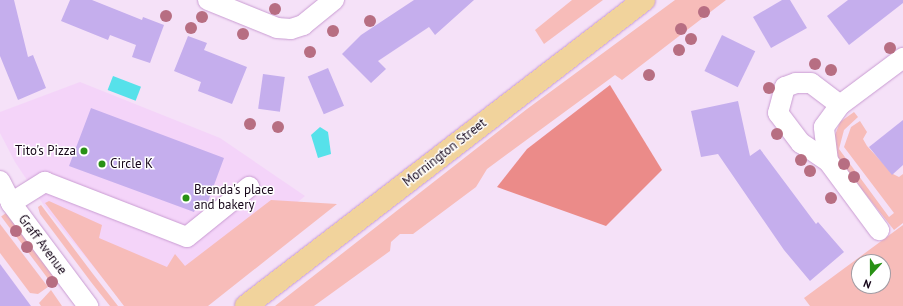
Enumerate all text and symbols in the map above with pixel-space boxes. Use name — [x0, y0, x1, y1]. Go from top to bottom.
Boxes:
street label: Mornington Street — [400, 116, 490, 190]
place label: Tito's Pizza — [15, 143, 76, 159]
marker: Tito's Pizza — [79, 146, 89, 156]
place label: Circle K — [110, 156, 153, 172]
marker: Circle K — [97, 159, 107, 169]
place label: Brenda's place and bakery — [194, 183, 273, 214]
marker: Brenda's place and bakery — [181, 193, 191, 203]
street label: Graff Avenue — [14, 212, 70, 278]
north arrow — [851, 254, 891, 294]
text: N — [861, 276, 873, 292]

